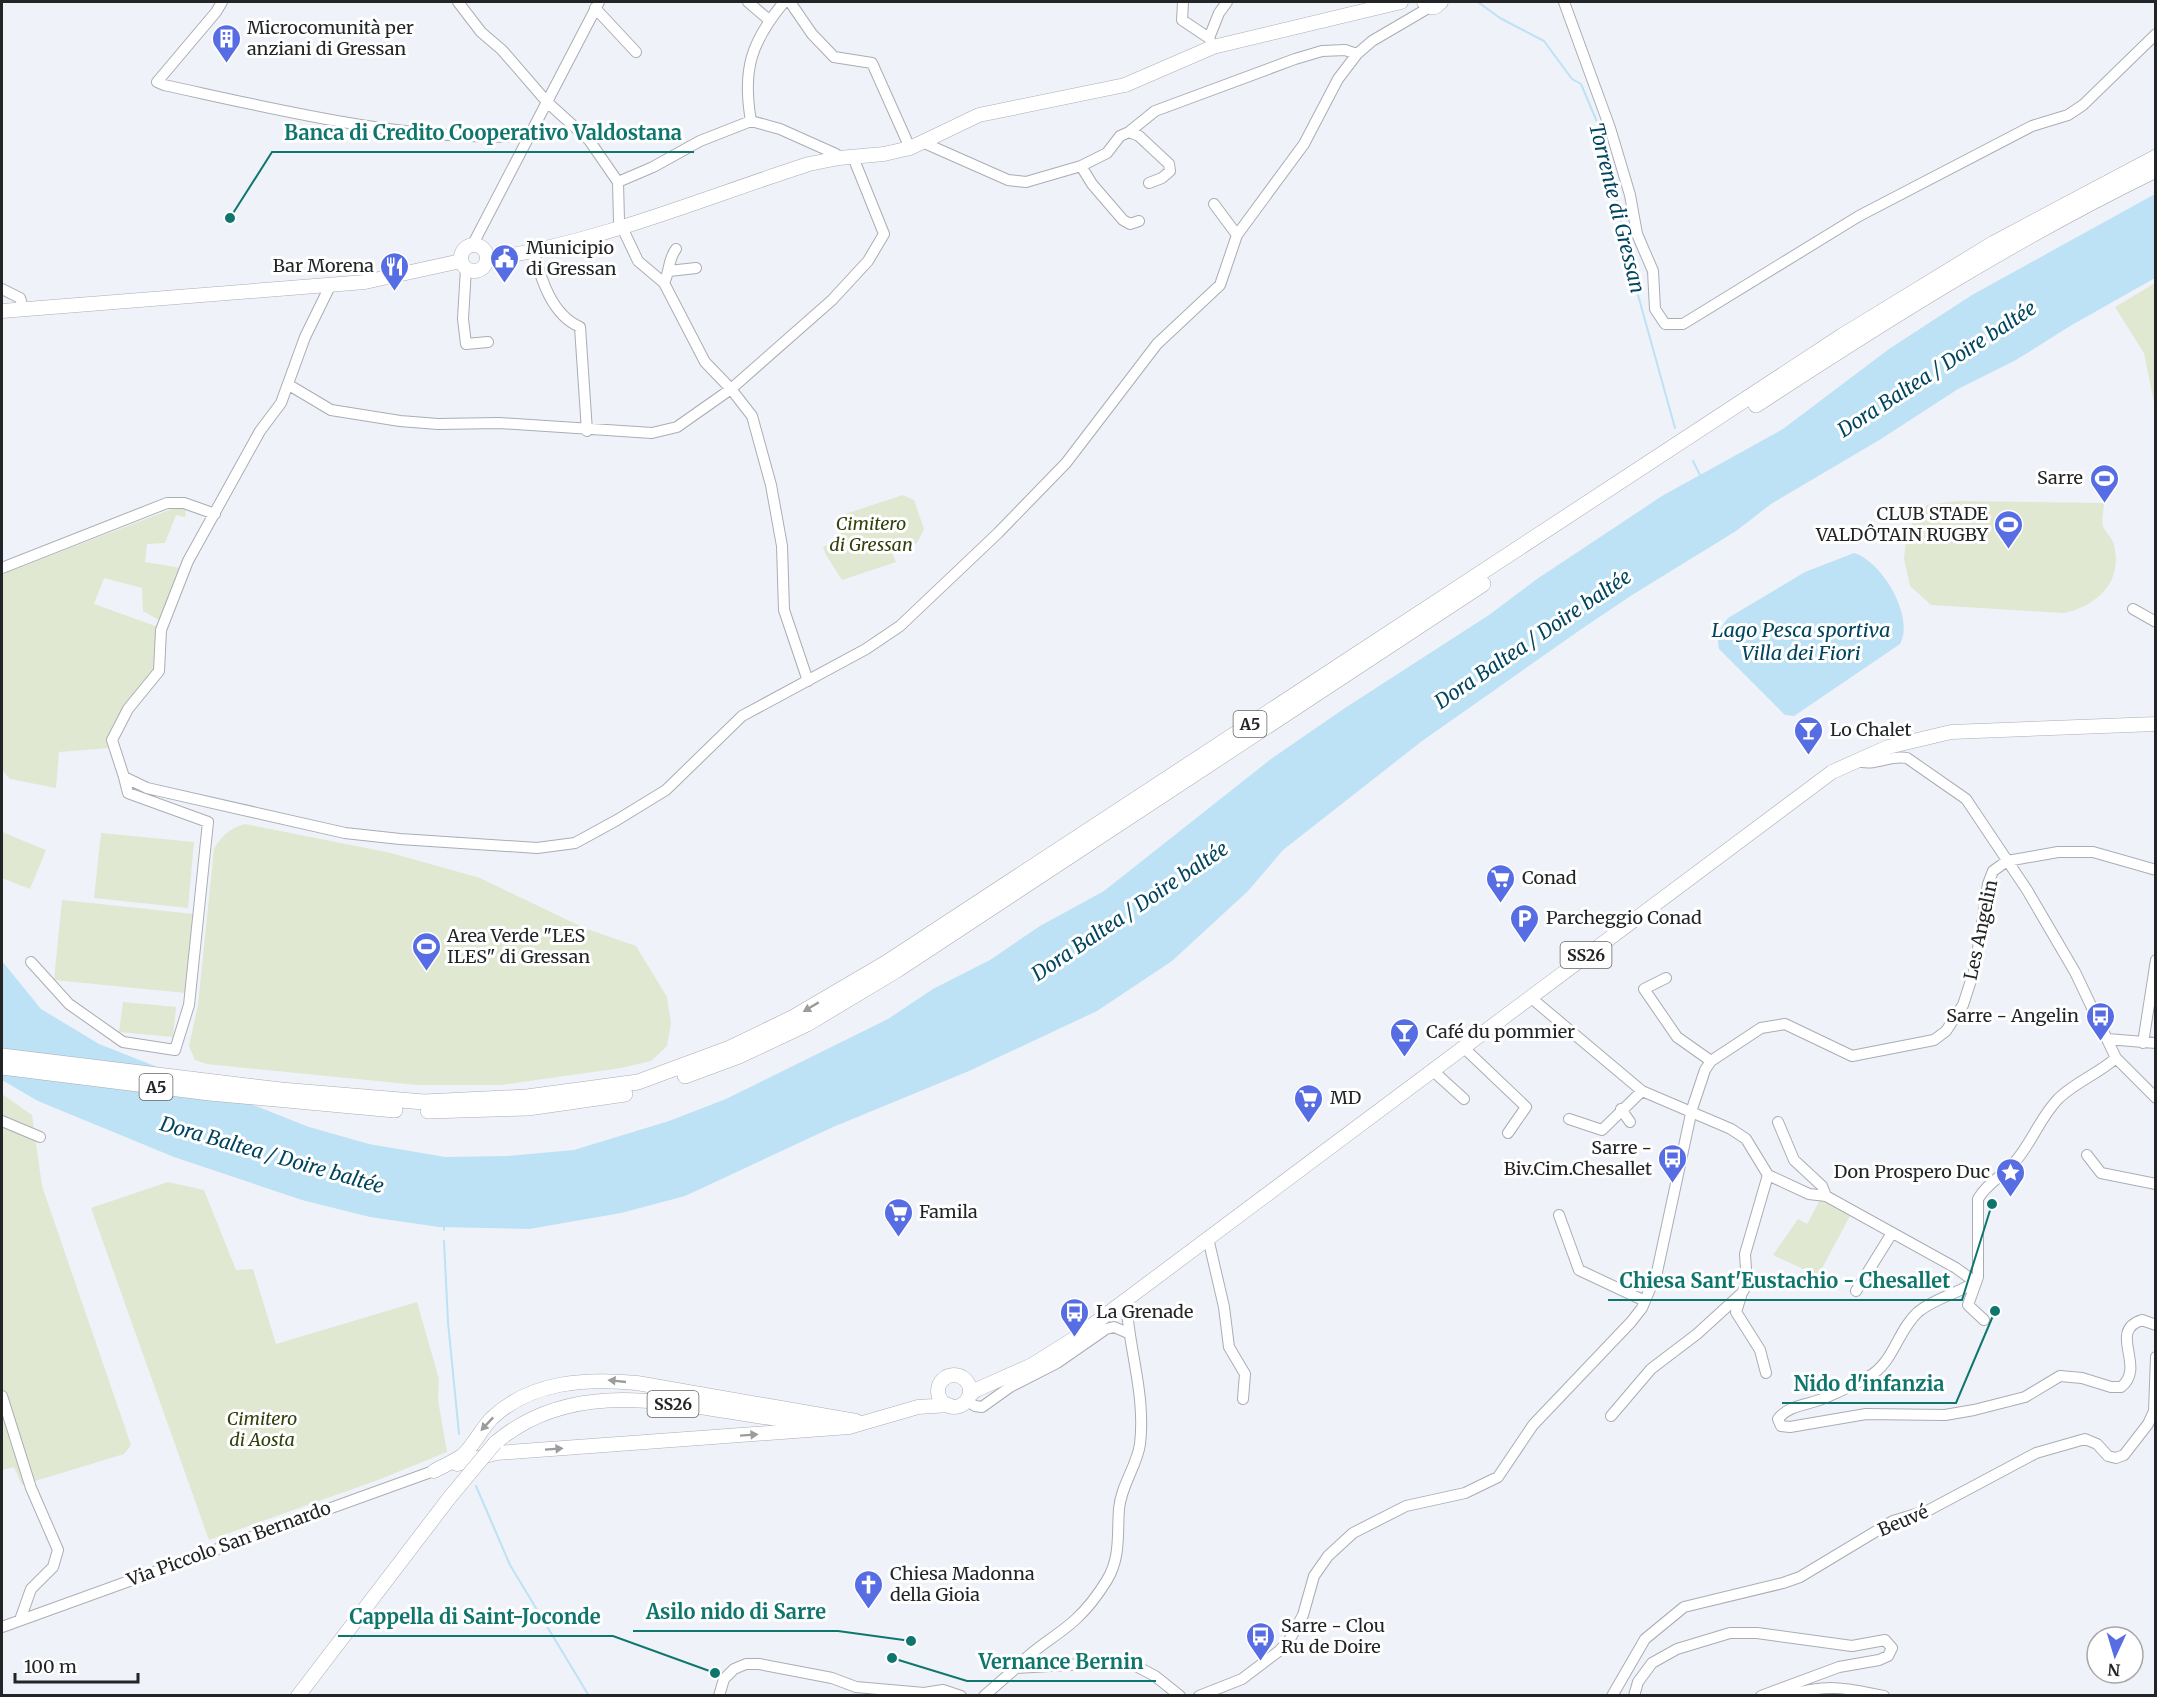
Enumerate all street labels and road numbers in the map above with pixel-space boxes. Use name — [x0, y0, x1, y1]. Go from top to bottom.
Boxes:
road number: A5 — [1234, 711, 1266, 737]
street label: Les Angelin — [1959, 878, 2002, 982]
road number: SS26 — [1560, 942, 1612, 968]
road number: A5 — [140, 1074, 172, 1100]
road number: SS26 — [648, 1391, 698, 1417]
street label: Via Piccolo San Bernardo — [123, 1496, 334, 1591]
street label: Beuvé — [1874, 1500, 1931, 1541]

